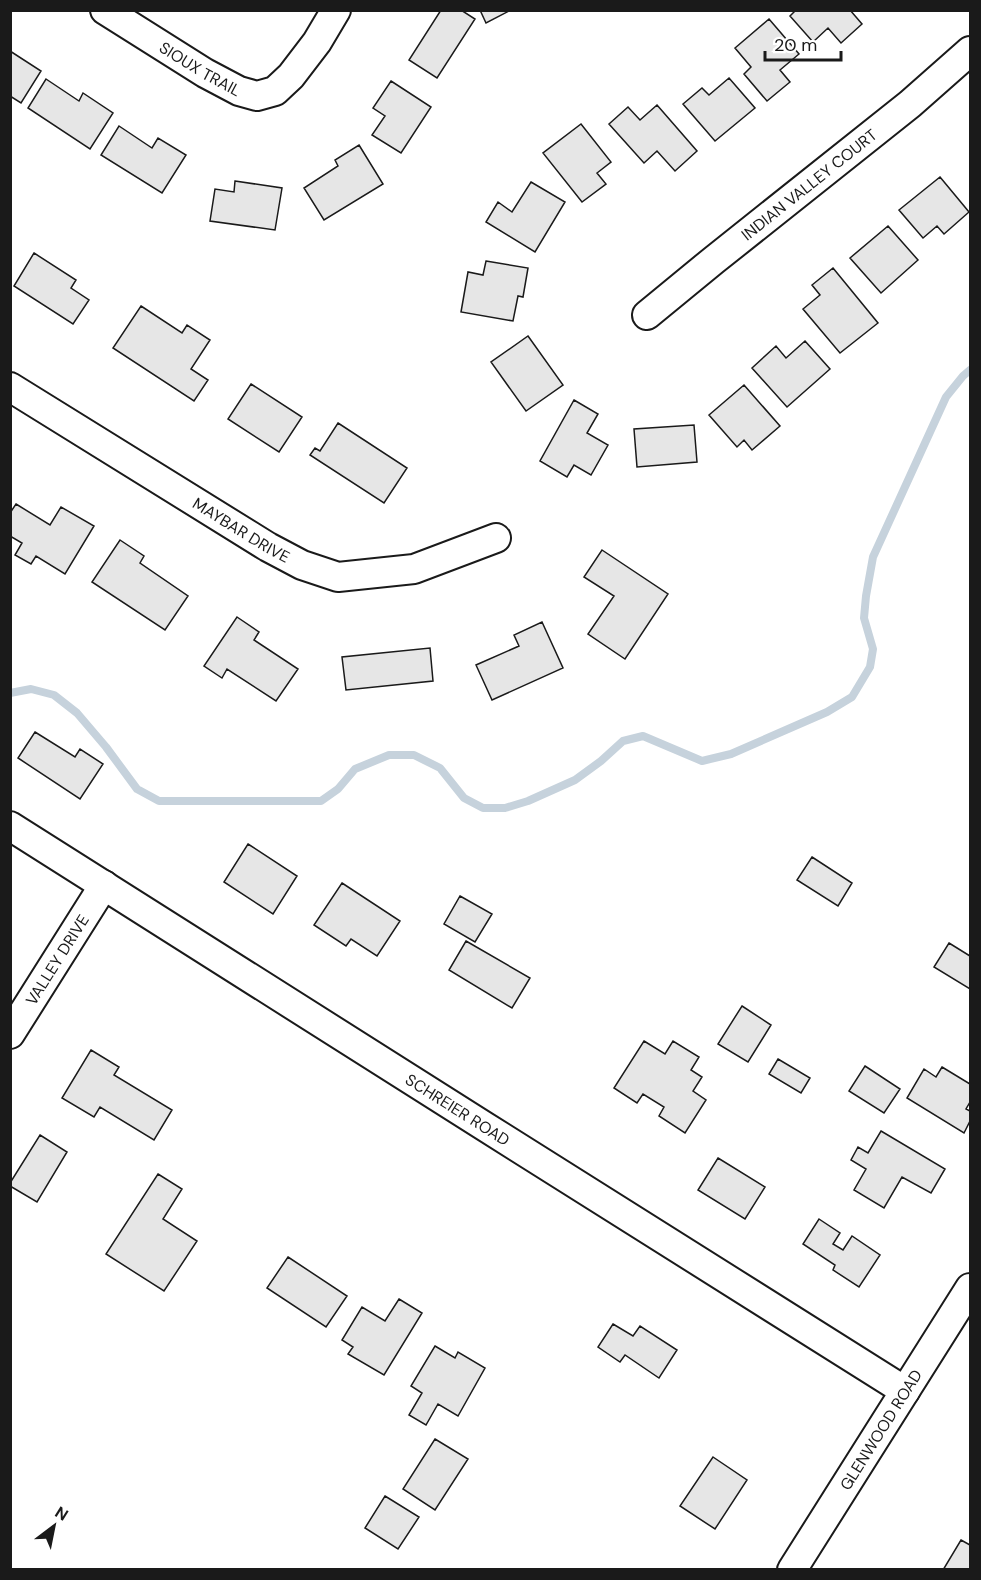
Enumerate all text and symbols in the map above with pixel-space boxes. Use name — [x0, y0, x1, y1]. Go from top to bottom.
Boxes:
scale bar — [765, 24, 842, 62]
text: 20 m — [774, 33, 817, 57]
street label: SIOUX TRAIL — [155, 37, 244, 101]
street label: INDIAN VALLEY COURT — [737, 124, 881, 245]
street label: MAYBAR DRIVE — [189, 493, 293, 568]
street label: VALLEY DRIVE — [21, 911, 94, 1009]
street label: SCHREIER ROAD — [401, 1069, 514, 1151]
street label: GLENWOOD ROAD — [835, 1366, 927, 1494]
north arrow — [24, 1496, 84, 1556]
text: N — [51, 1502, 72, 1526]

